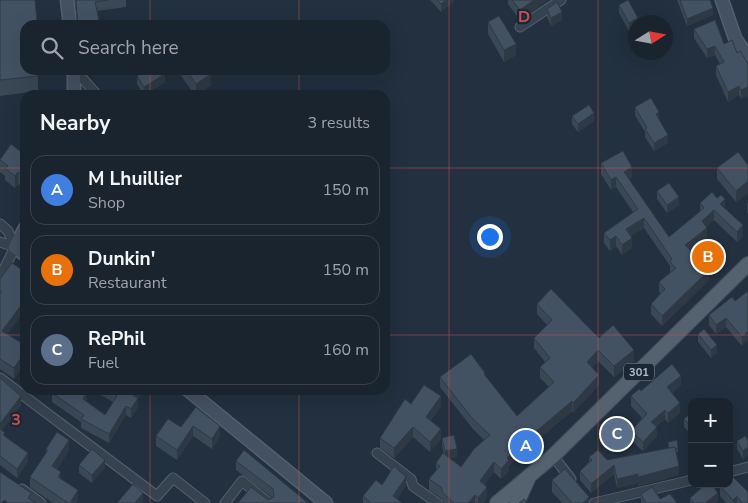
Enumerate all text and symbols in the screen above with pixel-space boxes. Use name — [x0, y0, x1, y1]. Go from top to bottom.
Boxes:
text: D — [518, 6, 530, 28]
north arrow — [628, 15, 673, 60]
search box — [20, 20, 390, 75]
icon: search — [38, 34, 66, 62]
text: Search here — [78, 35, 179, 61]
text: Nearby — [40, 109, 110, 137]
text: 3 results — [308, 112, 370, 134]
text: M Lhuillier — [88, 166, 182, 192]
text: A — [51, 179, 63, 201]
text: 150 m — [322, 179, 369, 201]
text: Shop — [88, 192, 125, 214]
your location — [477, 224, 503, 250]
pin: B — [692, 238, 724, 276]
text: Dunkin' — [88, 246, 155, 272]
text: B — [51, 259, 63, 281]
text: 150 m — [322, 259, 369, 281]
text: Restaurant — [88, 272, 167, 294]
text: RePhil — [88, 326, 146, 352]
text: C — [52, 339, 62, 361]
text: 160 m — [322, 339, 369, 361]
text: Fuel — [88, 352, 119, 374]
road number: 301 — [624, 364, 654, 381]
map controls — [688, 398, 733, 488]
button: + — [688, 398, 733, 443]
text: 3 — [11, 409, 21, 431]
pin: C — [601, 415, 633, 453]
pin: A — [510, 427, 542, 465]
button: − — [688, 443, 733, 488]

